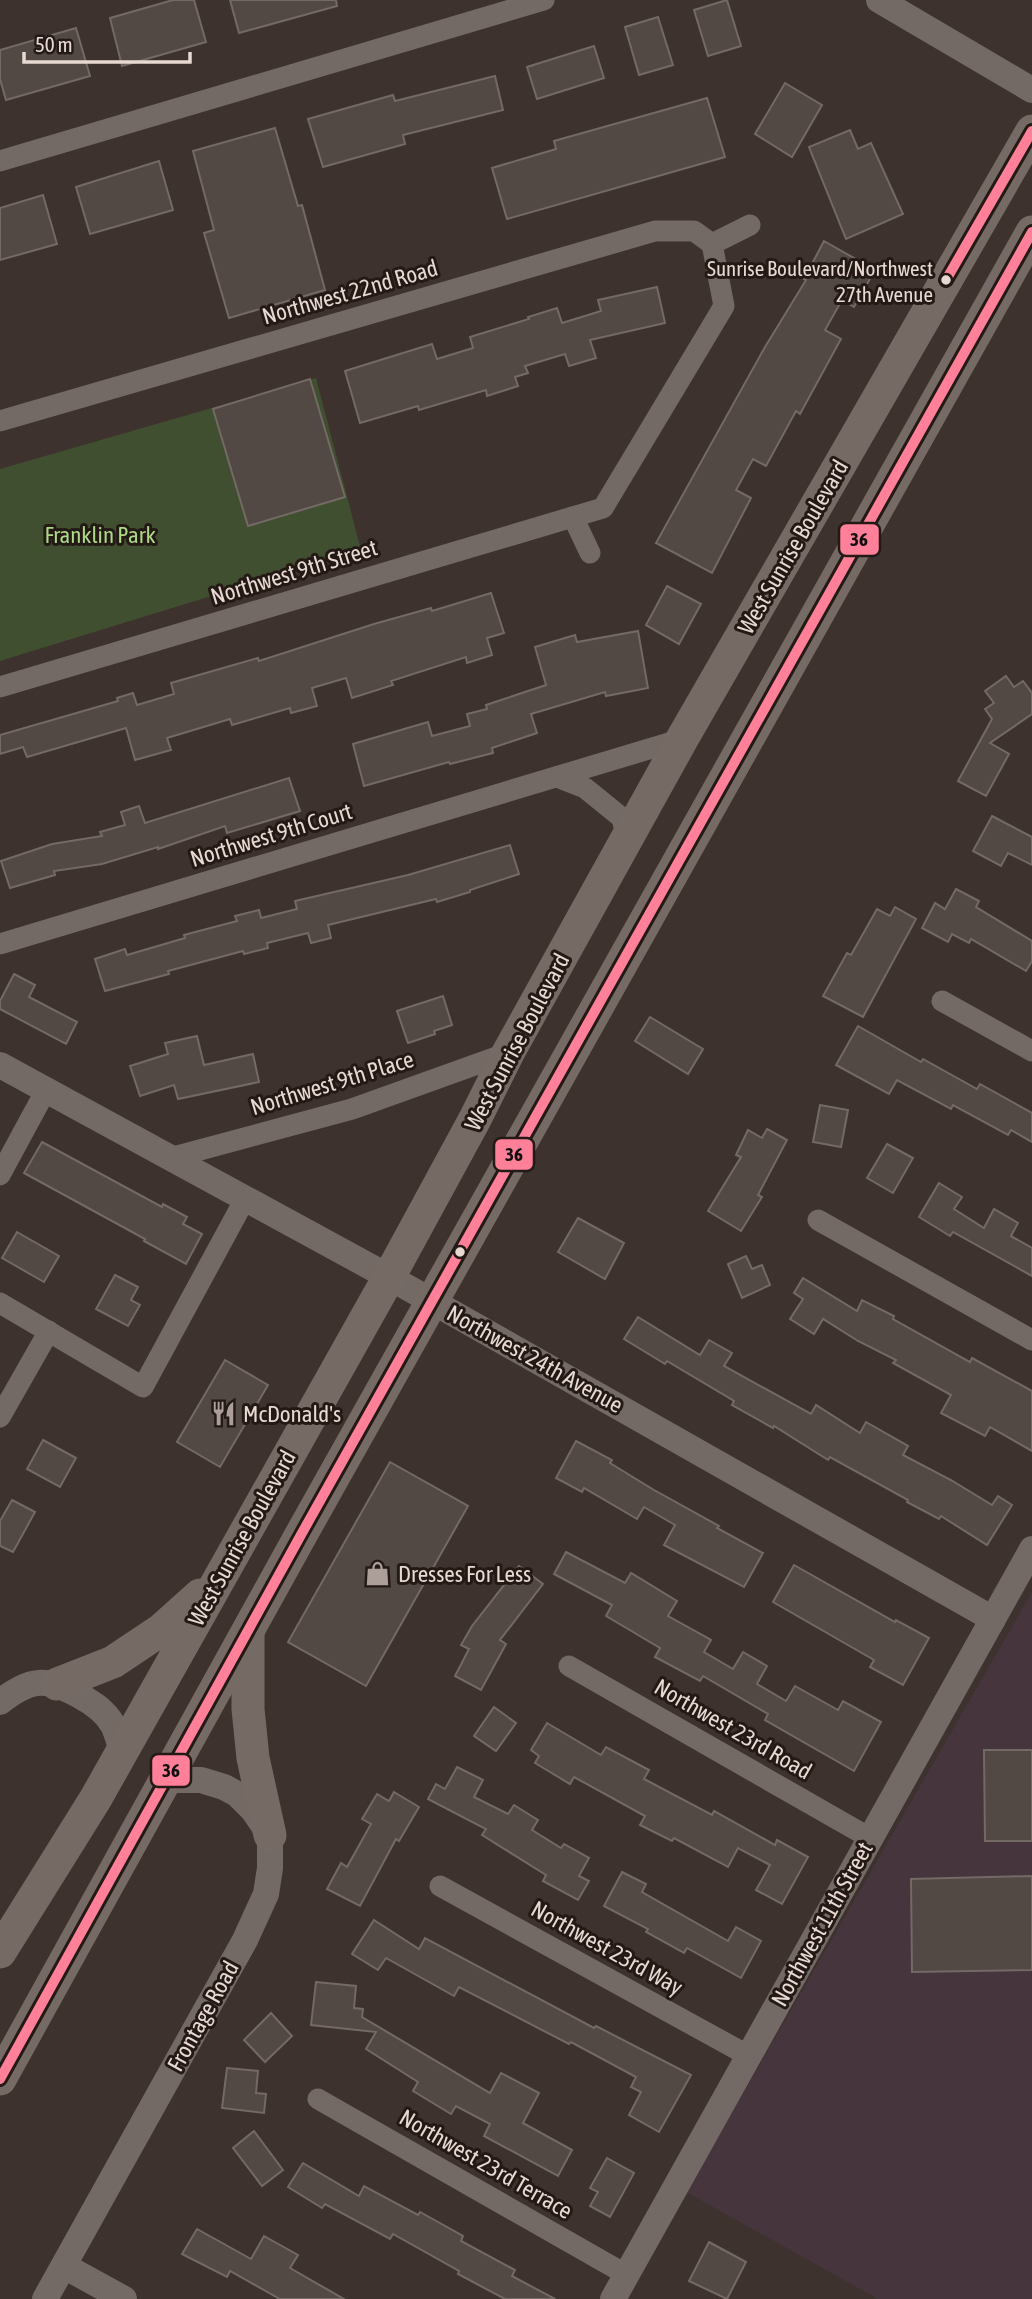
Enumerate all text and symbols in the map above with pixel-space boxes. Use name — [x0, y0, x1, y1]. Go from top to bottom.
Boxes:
scale bar — [24, 21, 191, 65]
text: 50 m — [35, 32, 73, 56]
street label: Northwest 22nd Road — [259, 255, 441, 329]
place label: Sunrise Boulevard/Northwest 27th Avenue — [707, 256, 933, 306]
marker: Sunrise Boulevard/Northwest 27th Avenue — [939, 273, 953, 287]
street label: West Sunrise Boulevard — [733, 455, 853, 639]
park label: Franklin Park — [44, 522, 156, 548]
line badge: 36 — [839, 523, 880, 556]
text: 36 — [850, 528, 868, 550]
street label: Northwest 9th Street — [208, 534, 380, 610]
street label: Northwest 9th Court — [187, 798, 355, 872]
street label: West Sunrise Boulevard — [459, 949, 575, 1135]
street label: Northwest 9th Place — [247, 1046, 417, 1120]
line badge: 36 — [494, 1138, 534, 1171]
text: 36 — [505, 1143, 523, 1165]
unlabelled marker — [453, 1245, 467, 1259]
street label: Northwest 24th Avenue — [443, 1300, 627, 1418]
restaurant icon: McDonald's — [209, 1400, 237, 1428]
place label: McDonald's — [243, 1401, 341, 1427]
street label: West Sunrise Boulevard — [183, 1446, 301, 1630]
shop icon: Dresses For Less — [364, 1560, 392, 1588]
place label: Dresses For Less — [398, 1561, 531, 1587]
street label: Northwest 23rd Road — [650, 1674, 816, 1784]
line badge: 36 — [151, 1754, 191, 1787]
text: 36 — [162, 1759, 180, 1781]
street label: Northwest 11th Street — [766, 1837, 878, 2011]
street label: Northwest 23rd Way — [527, 1896, 687, 2000]
street label: Frontage Road — [162, 1956, 244, 2076]
street label: Northwest 23rd Terrace — [395, 2104, 577, 2224]

